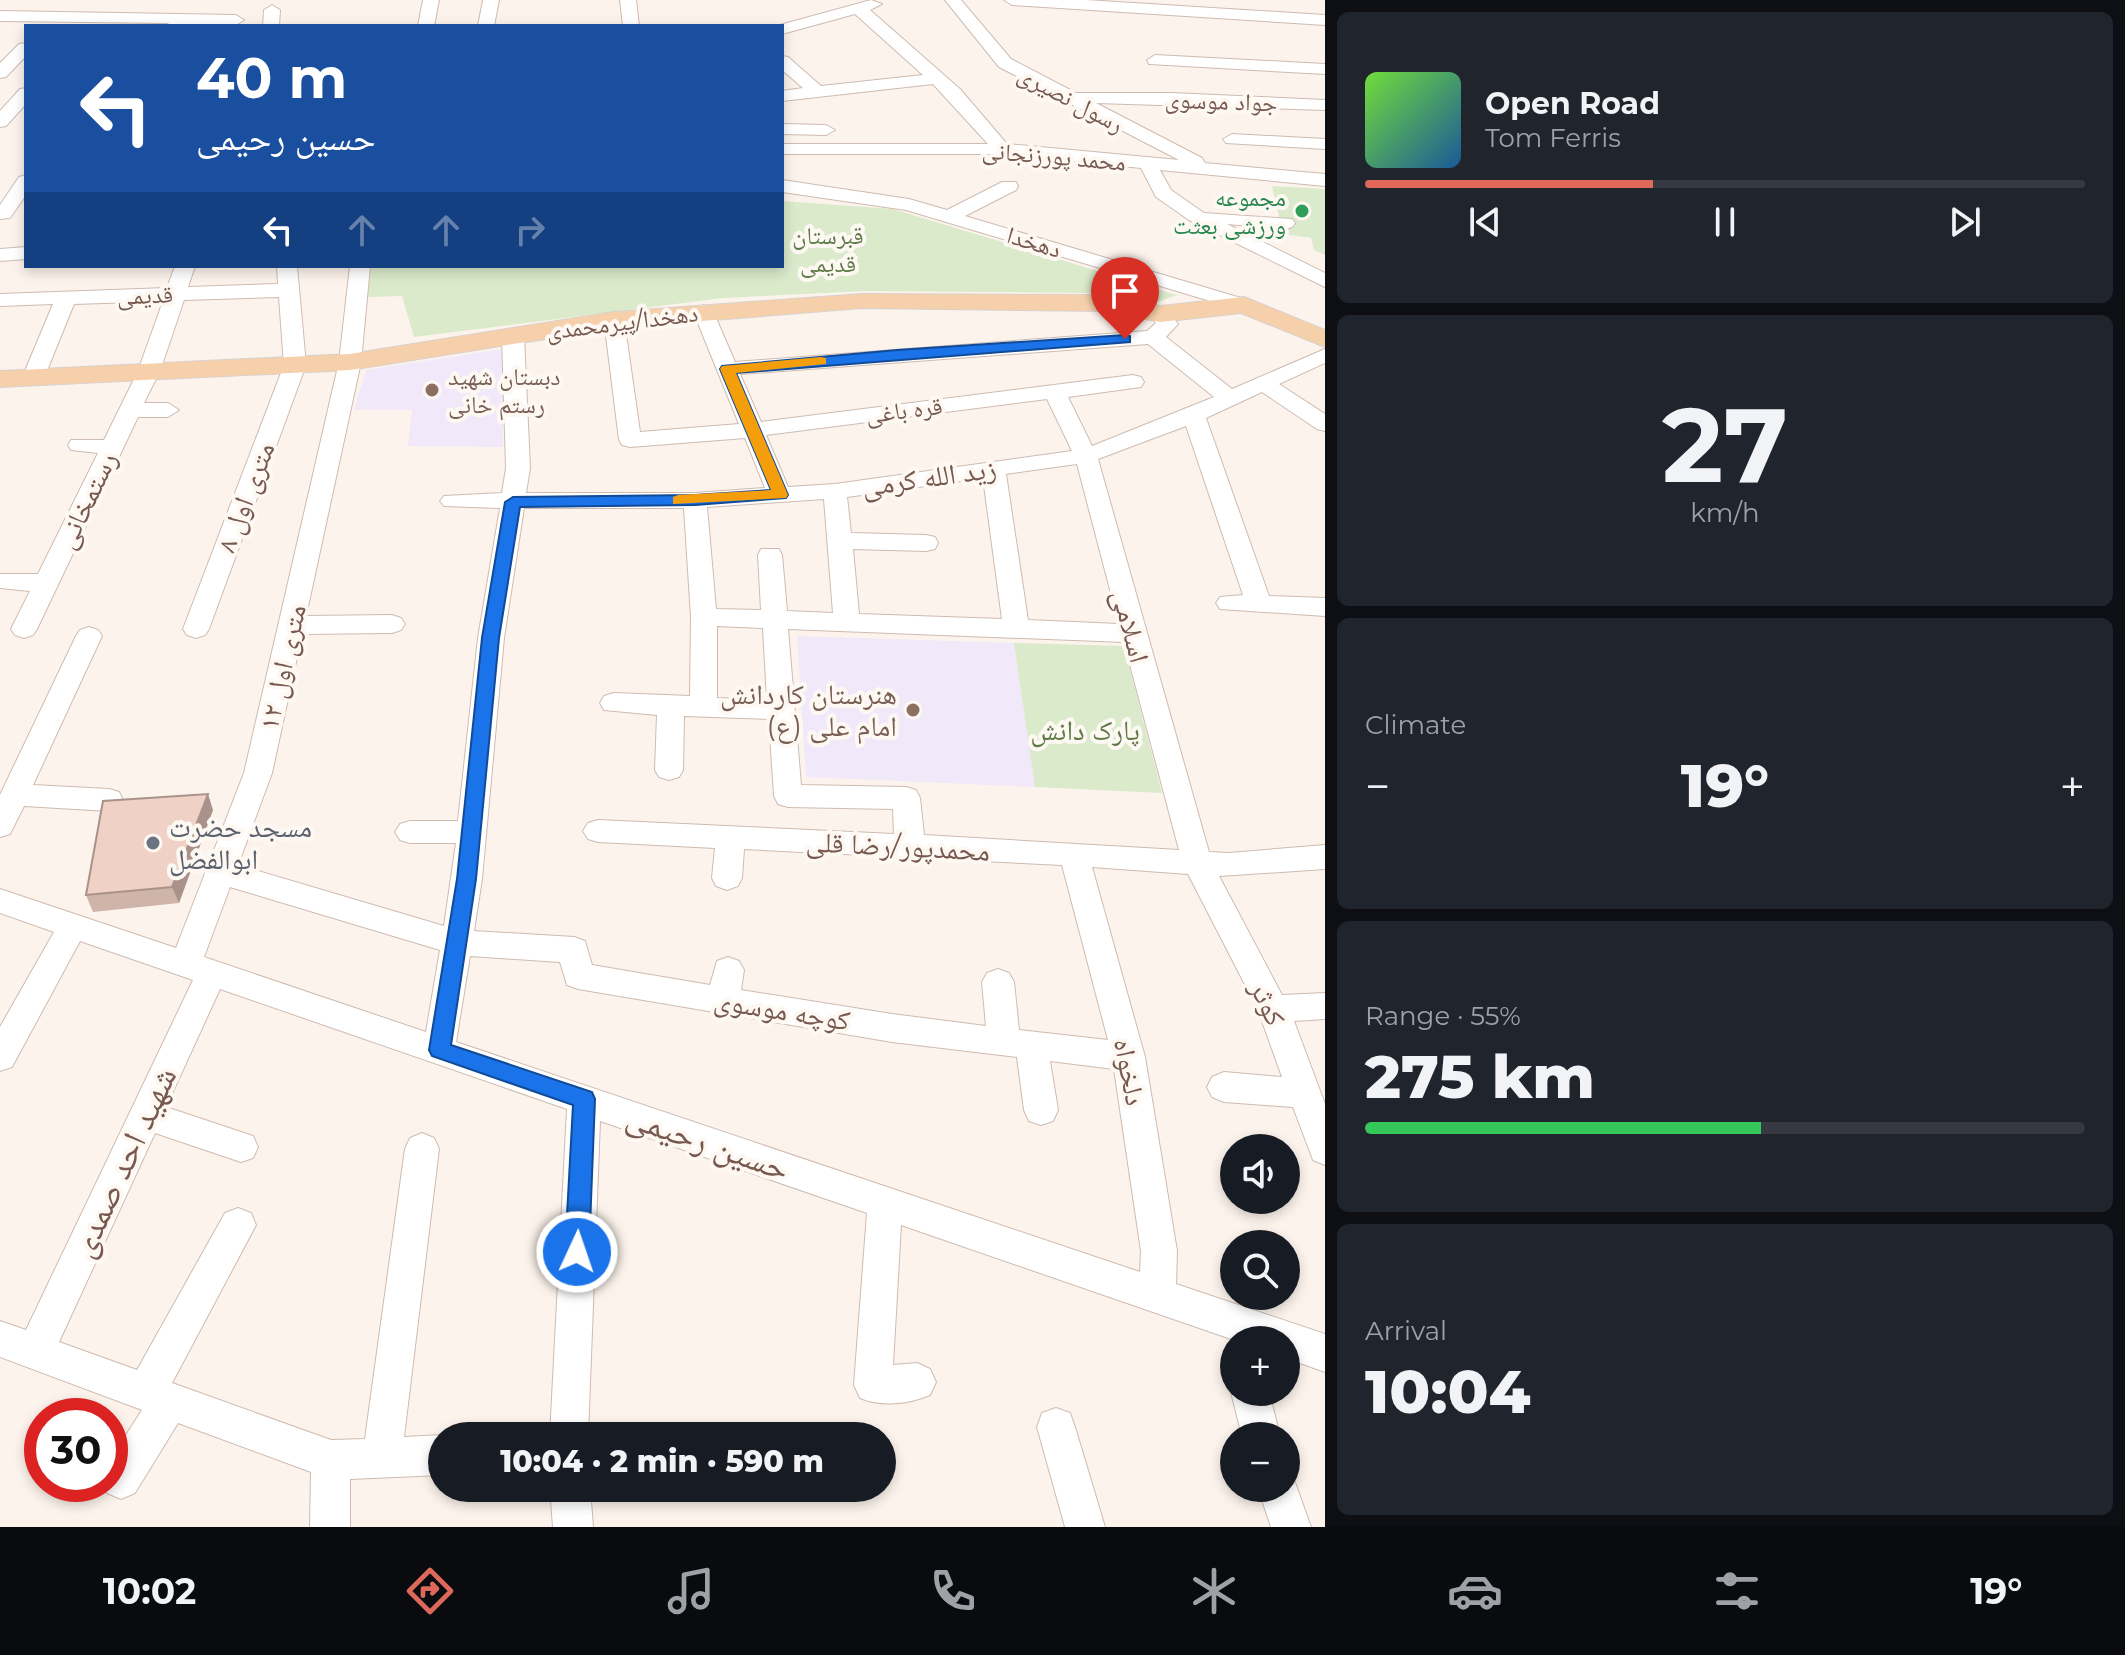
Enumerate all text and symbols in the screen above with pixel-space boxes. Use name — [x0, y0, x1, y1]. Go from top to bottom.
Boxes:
text: 40 m — [196, 44, 347, 112]
icon: left — [64, 56, 168, 160]
street label: رسول نصیری — [1013, 59, 1129, 139]
street label: جواد موسوی — [1164, 85, 1278, 117]
text: Open Road — [1485, 85, 1660, 122]
text: حسین رحیمی — [196, 115, 376, 159]
text: Tom Ferris — [1485, 122, 1621, 154]
street label: محمد پورزنجانی — [981, 135, 1127, 177]
place label: مجموعه ورزشی بعثت — [1173, 183, 1286, 240]
icon: previous — [1463, 200, 1507, 244]
icon: pause — [1703, 200, 1747, 244]
icon: next — [1943, 200, 1987, 244]
marker: مجموعه ورزشی بعثت — [1293, 202, 1311, 220]
icon: left — [256, 208, 300, 252]
icon: ahead — [340, 208, 384, 252]
icon: ahead — [424, 208, 468, 252]
icon: right — [508, 208, 552, 252]
street label: دهخدا — [1003, 220, 1065, 264]
park label: قبرستان قدیمى — [792, 221, 864, 278]
pin — [1091, 257, 1159, 339]
icon: arrive — [1103, 269, 1147, 313]
street label: قدیمی — [116, 280, 174, 310]
street label: دهخدا/پیرمحمدی — [544, 298, 700, 346]
place label: دبستان شهید رستم خانی — [448, 362, 560, 421]
marker: دبستان شهید رستم خانی — [423, 381, 441, 399]
text: 27 — [1662, 381, 1788, 508]
street label: قره باغی — [864, 391, 944, 429]
street label: ۸ متری اول — [208, 437, 282, 557]
street label: رستمخانی — [48, 446, 125, 554]
street label: زید الله کرمی — [860, 451, 999, 504]
text: km/h — [1690, 497, 1760, 529]
street label: اسلامی — [1104, 586, 1157, 666]
street label: ۱۲ متری اول — [251, 601, 313, 733]
place label: هنرستان کاردانش امام علی (ع) — [720, 677, 897, 745]
marker: هنرستان کاردانش امام علی (ع) — [904, 701, 922, 719]
text: Climate — [1365, 709, 1466, 741]
park label: پارک دانش — [1030, 713, 1140, 748]
text: 19° — [1681, 749, 1769, 822]
text: − — [1365, 759, 1390, 813]
text: + — [2060, 759, 2085, 813]
place label: مسجد حضرت ابوالفضل — [169, 810, 312, 877]
street label: محمدپور/رضا قلی — [805, 824, 991, 869]
marker: مسجد حضرت ابوالفضل — [144, 834, 162, 852]
street label: کوثر — [1243, 974, 1293, 1031]
street label: کوچه موسوی — [712, 982, 853, 1038]
text: Range · 55% — [1365, 1000, 1521, 1032]
street label: دلخواه — [1107, 1036, 1153, 1108]
text: 275 km — [1365, 1040, 1595, 1113]
street label: شهید احد صمدی — [61, 1060, 185, 1264]
street label: حسین رحیمی — [621, 1095, 795, 1189]
map controls — [1220, 1134, 1300, 1502]
button: sound — [1220, 1134, 1300, 1214]
position arrow — [535, 1210, 619, 1294]
button: search — [1220, 1230, 1300, 1310]
text: Arrival — [1365, 1315, 1447, 1347]
button: + — [1220, 1326, 1300, 1406]
text: 10:04 — [1365, 1355, 1530, 1428]
speed limit sign: 30 — [24, 1398, 128, 1502]
button: − — [1220, 1422, 1300, 1502]
text: 10:04 · 2 min · 590 m — [500, 1443, 824, 1480]
icon: directions — [402, 1563, 458, 1619]
icon: music — [663, 1563, 719, 1619]
icon: phone — [925, 1563, 981, 1619]
icon: climate — [1186, 1563, 1242, 1619]
icon: car — [1447, 1563, 1503, 1619]
icon: filters — [1709, 1563, 1765, 1619]
text: 10:02 — [103, 1569, 196, 1613]
text: 19° — [1970, 1569, 2022, 1613]

